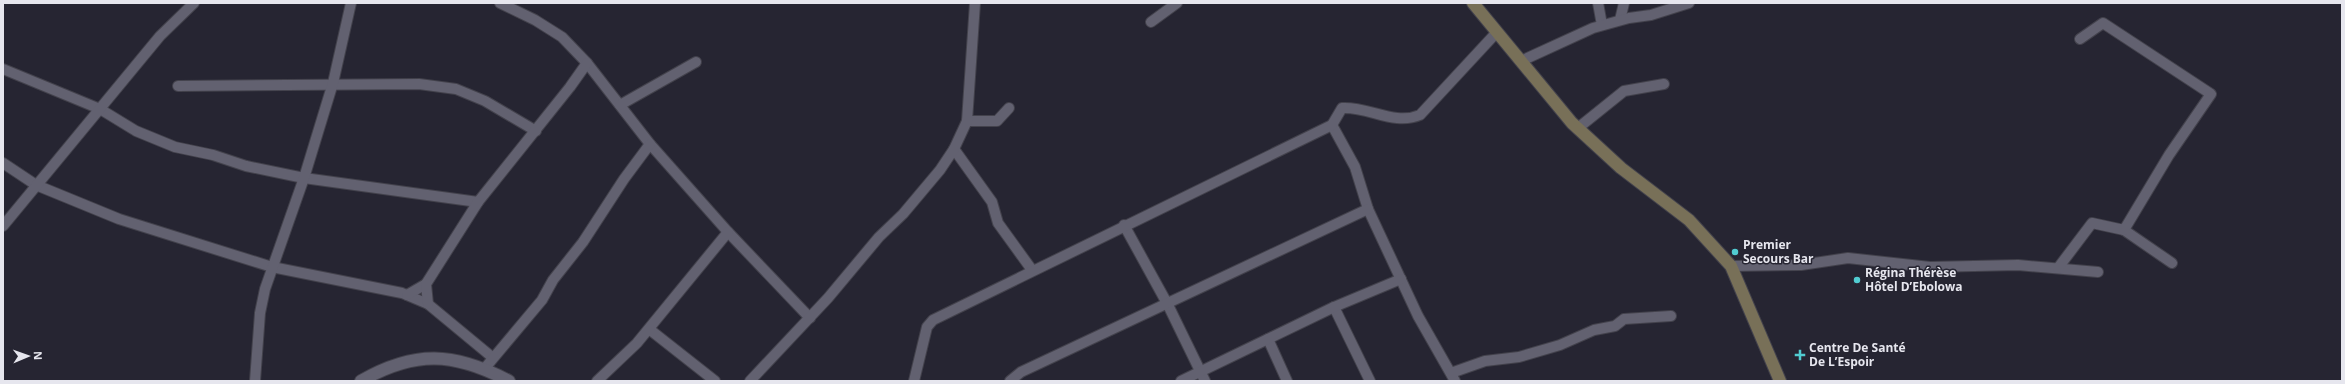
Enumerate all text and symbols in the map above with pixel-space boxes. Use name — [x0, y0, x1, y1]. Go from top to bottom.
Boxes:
place label: Premier Secours Bar — [1743, 236, 1814, 267]
marker: Premier Secours Bar — [1730, 247, 1740, 257]
place label: Régina Thérèse Hôtel D’Ebolowa — [1865, 264, 1963, 295]
marker: Régina Thérèse Hôtel D’Ebolowa — [1852, 275, 1862, 285]
north arrow — [8, 336, 48, 376]
place label: Centre De Santé De L’Espoir — [1809, 339, 1906, 370]
marker: Centre De Santé De L’Espoir — [1794, 349, 1806, 361]
text: N — [31, 351, 46, 360]

